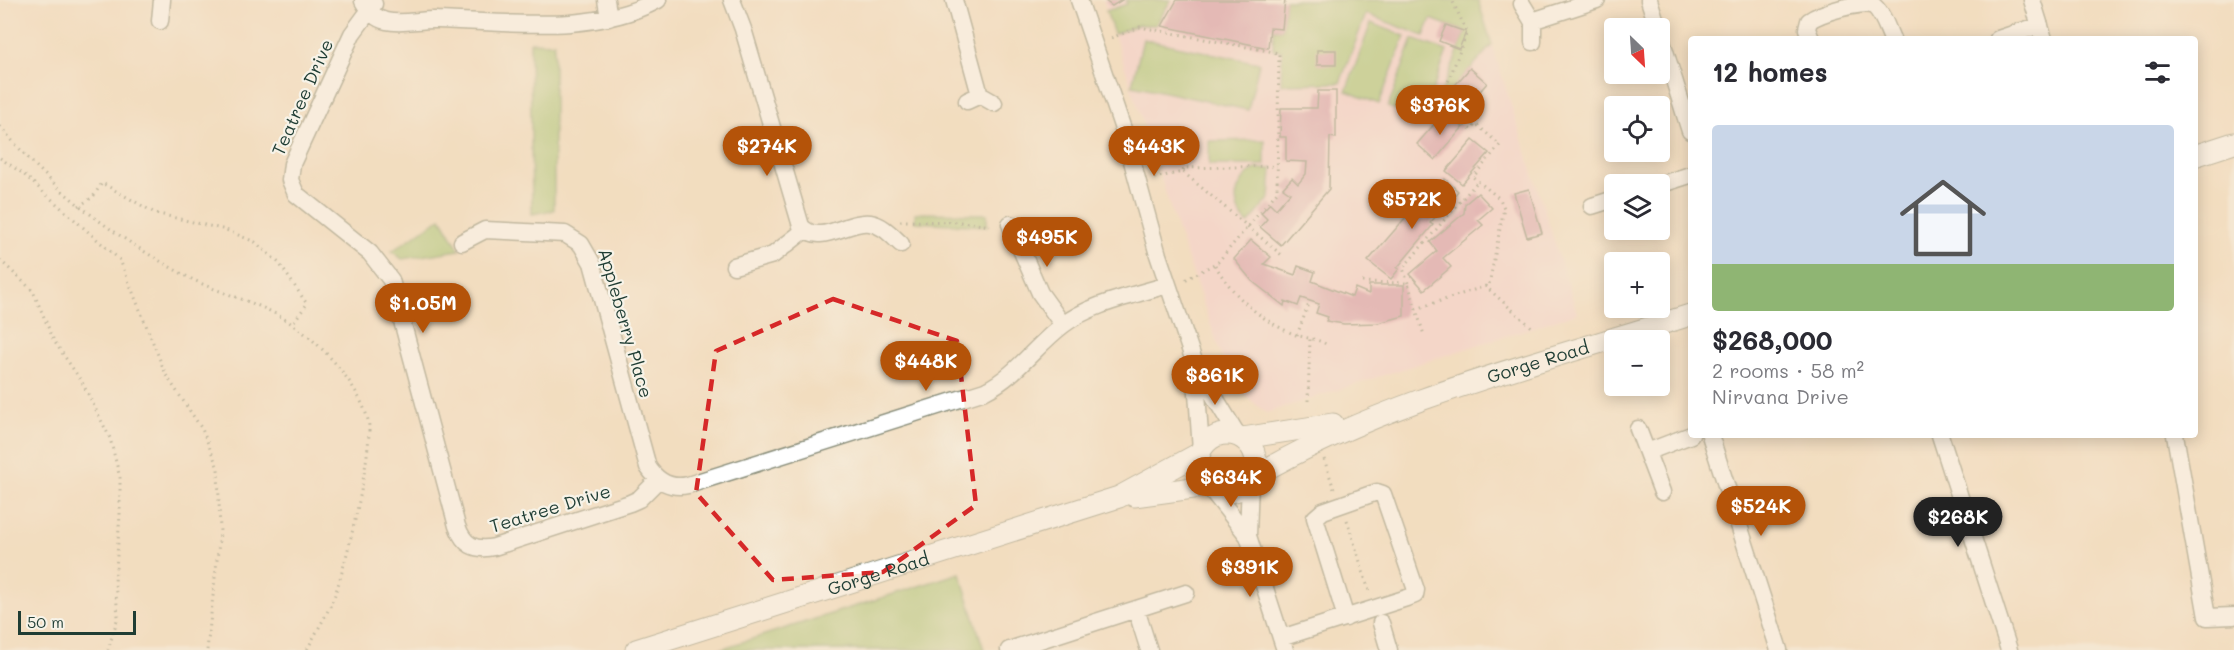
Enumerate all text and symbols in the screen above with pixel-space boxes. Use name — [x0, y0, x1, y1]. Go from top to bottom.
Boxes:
north arrow — [1604, 18, 1670, 84]
map controls — [1604, 18, 1670, 396]
street label: Teatree Drive — [266, 35, 338, 159]
text: 12 homes — [1712, 55, 1828, 89]
icon: filters — [2141, 56, 2174, 89]
pin: $376K — [1398, 85, 1482, 136]
text: $376K — [1410, 91, 1470, 117]
button: locate — [1604, 96, 1670, 162]
pin: $274K — [725, 126, 809, 177]
pin: $443K — [1112, 126, 1196, 177]
text: $274K — [737, 132, 797, 158]
text: $443K — [1123, 132, 1185, 158]
icon: home — [1889, 164, 1997, 272]
button: layers — [1604, 174, 1670, 240]
pin: $572K — [1370, 179, 1454, 230]
text: $572K — [1382, 185, 1442, 211]
pin: $495K — [1005, 217, 1089, 268]
text: $495K — [1016, 223, 1078, 249]
street label: Appleberry Place — [593, 245, 659, 401]
button: + — [1604, 252, 1670, 318]
pin: $1.05M — [374, 283, 472, 334]
text: $1.05M — [389, 289, 457, 315]
text: $268,000 — [1712, 323, 1833, 357]
button: − — [1604, 330, 1670, 396]
street label: Gorge Road — [1484, 335, 1592, 389]
pin: $448K — [884, 341, 968, 392]
text: $448K — [894, 347, 958, 373]
pin: $861K — [1173, 355, 1257, 406]
text: 2 rooms · 58 m² — [1712, 357, 1864, 383]
text: $861K — [1186, 361, 1244, 387]
text: Nirvana Drive — [1712, 383, 1849, 409]
pin: $634K — [1189, 457, 1273, 508]
text: $634K — [1200, 463, 1262, 489]
street label: Teatree Drive — [487, 478, 613, 538]
pin: $524K — [1719, 486, 1803, 537]
text: $524K — [1730, 492, 1792, 518]
pin: $268K — [1916, 497, 2000, 548]
text: $268K — [1927, 503, 1989, 529]
street label: Gorge Road — [824, 546, 932, 601]
pin: $391K — [1208, 547, 1292, 598]
text: $391K — [1221, 553, 1279, 579]
scale bar — [18, 608, 136, 636]
text: 50 m — [27, 611, 64, 632]

